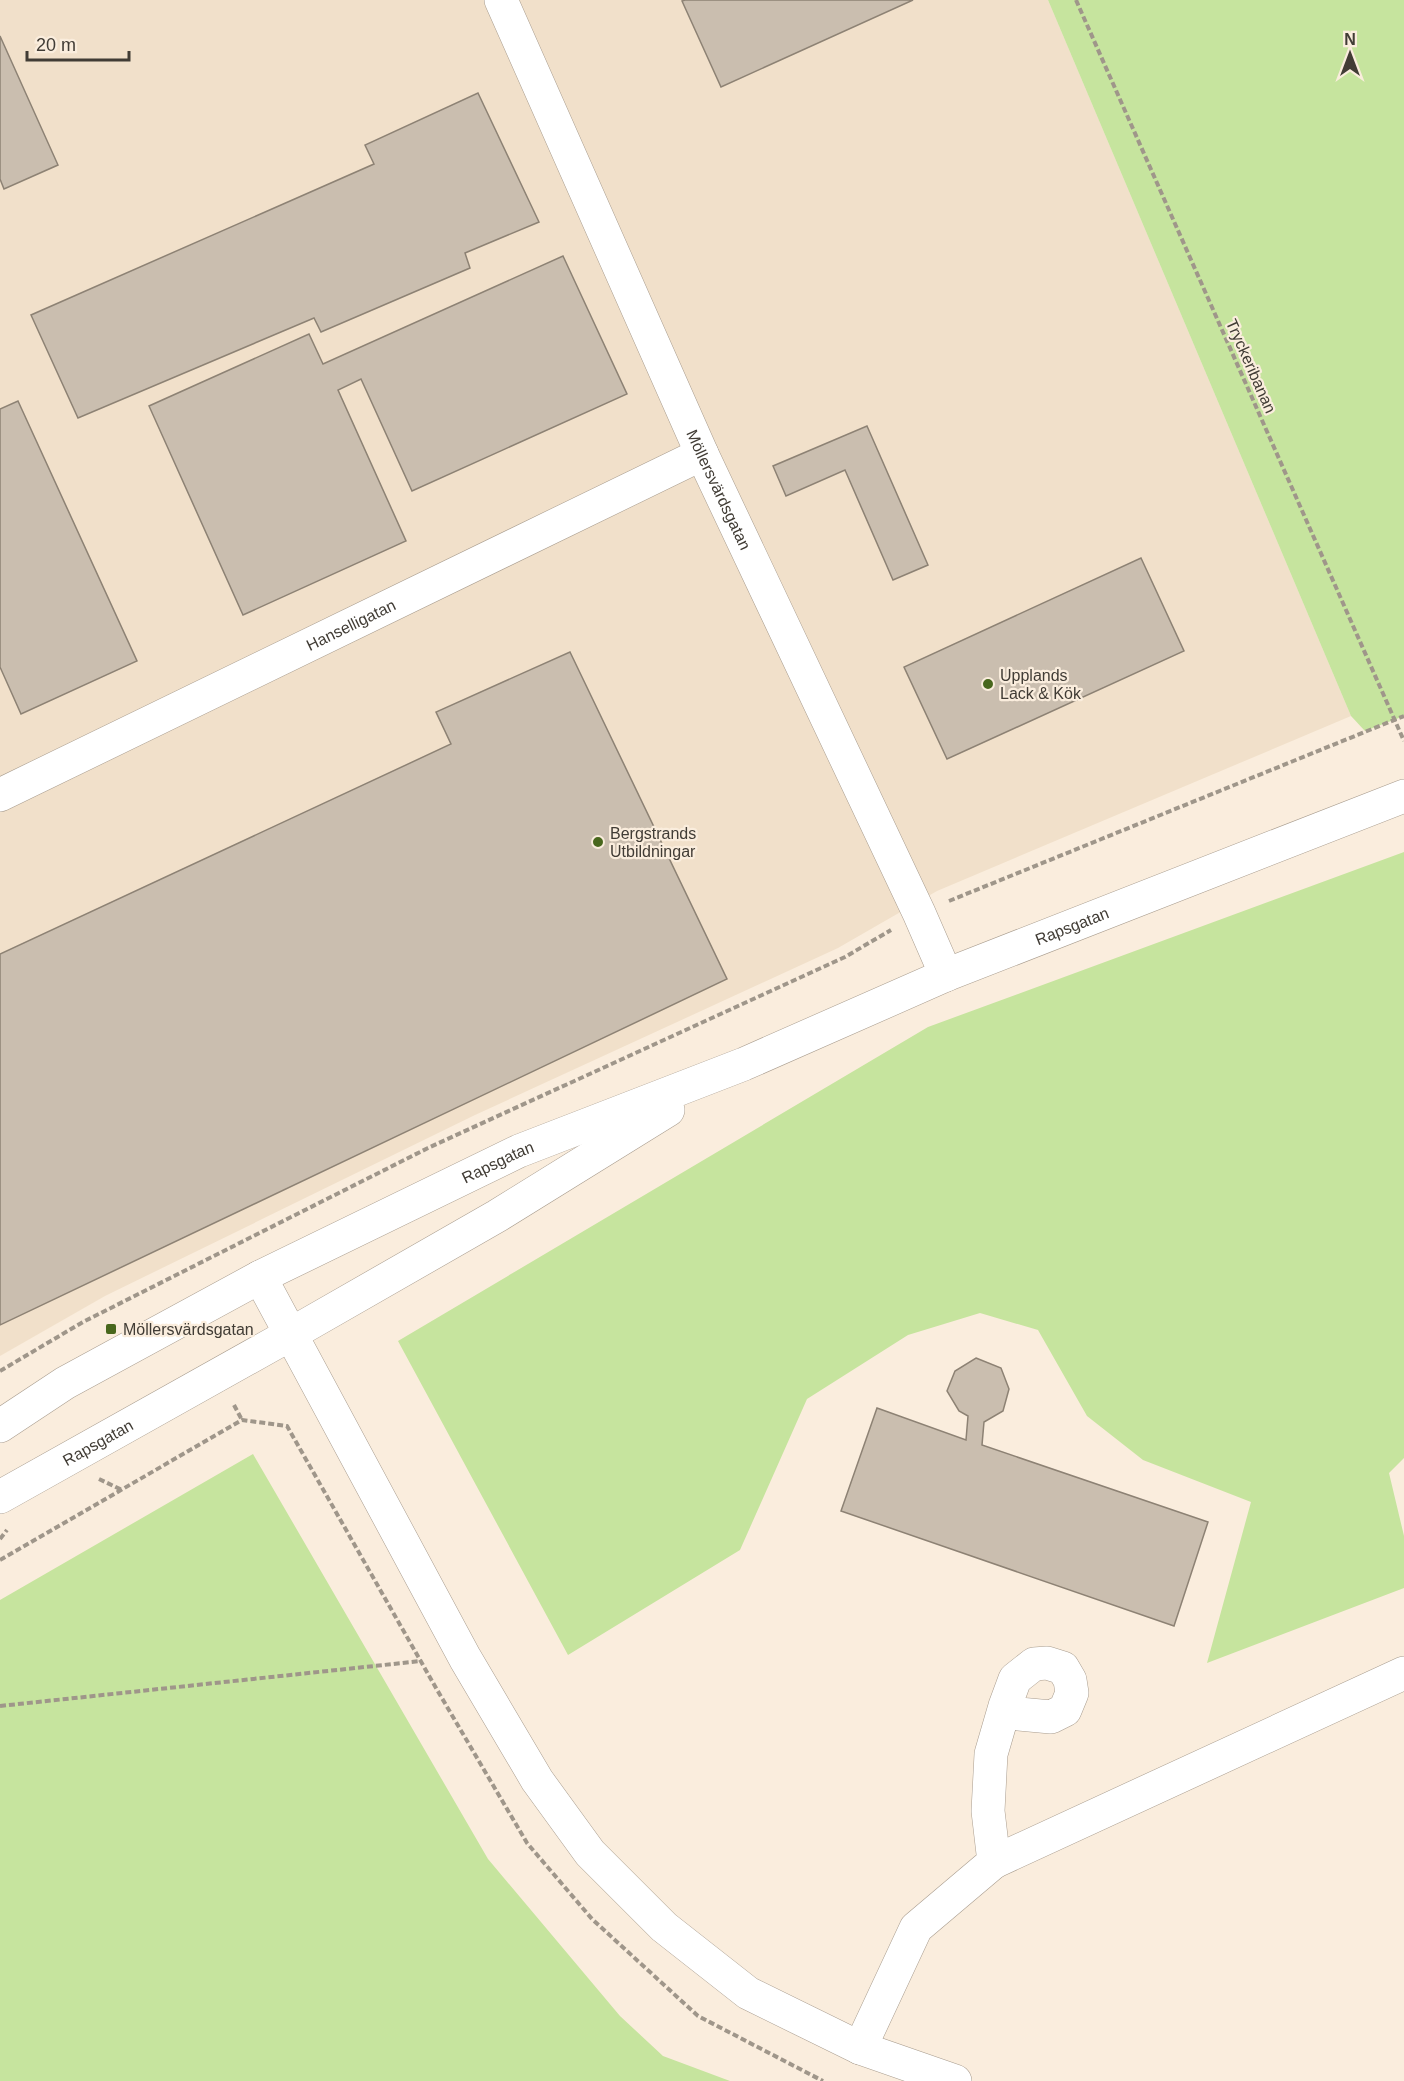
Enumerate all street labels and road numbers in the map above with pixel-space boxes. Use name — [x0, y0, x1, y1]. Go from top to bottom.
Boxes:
street label: Tryckeribanan — [1223, 317, 1279, 415]
street label: Möllersvärdsgatan — [684, 427, 755, 552]
street label: Hanselligatan — [303, 596, 398, 653]
street label: Rapsgatan — [1033, 904, 1111, 948]
street label: Rapsgatan — [459, 1138, 536, 1186]
street label: Rapsgatan — [60, 1416, 136, 1469]

